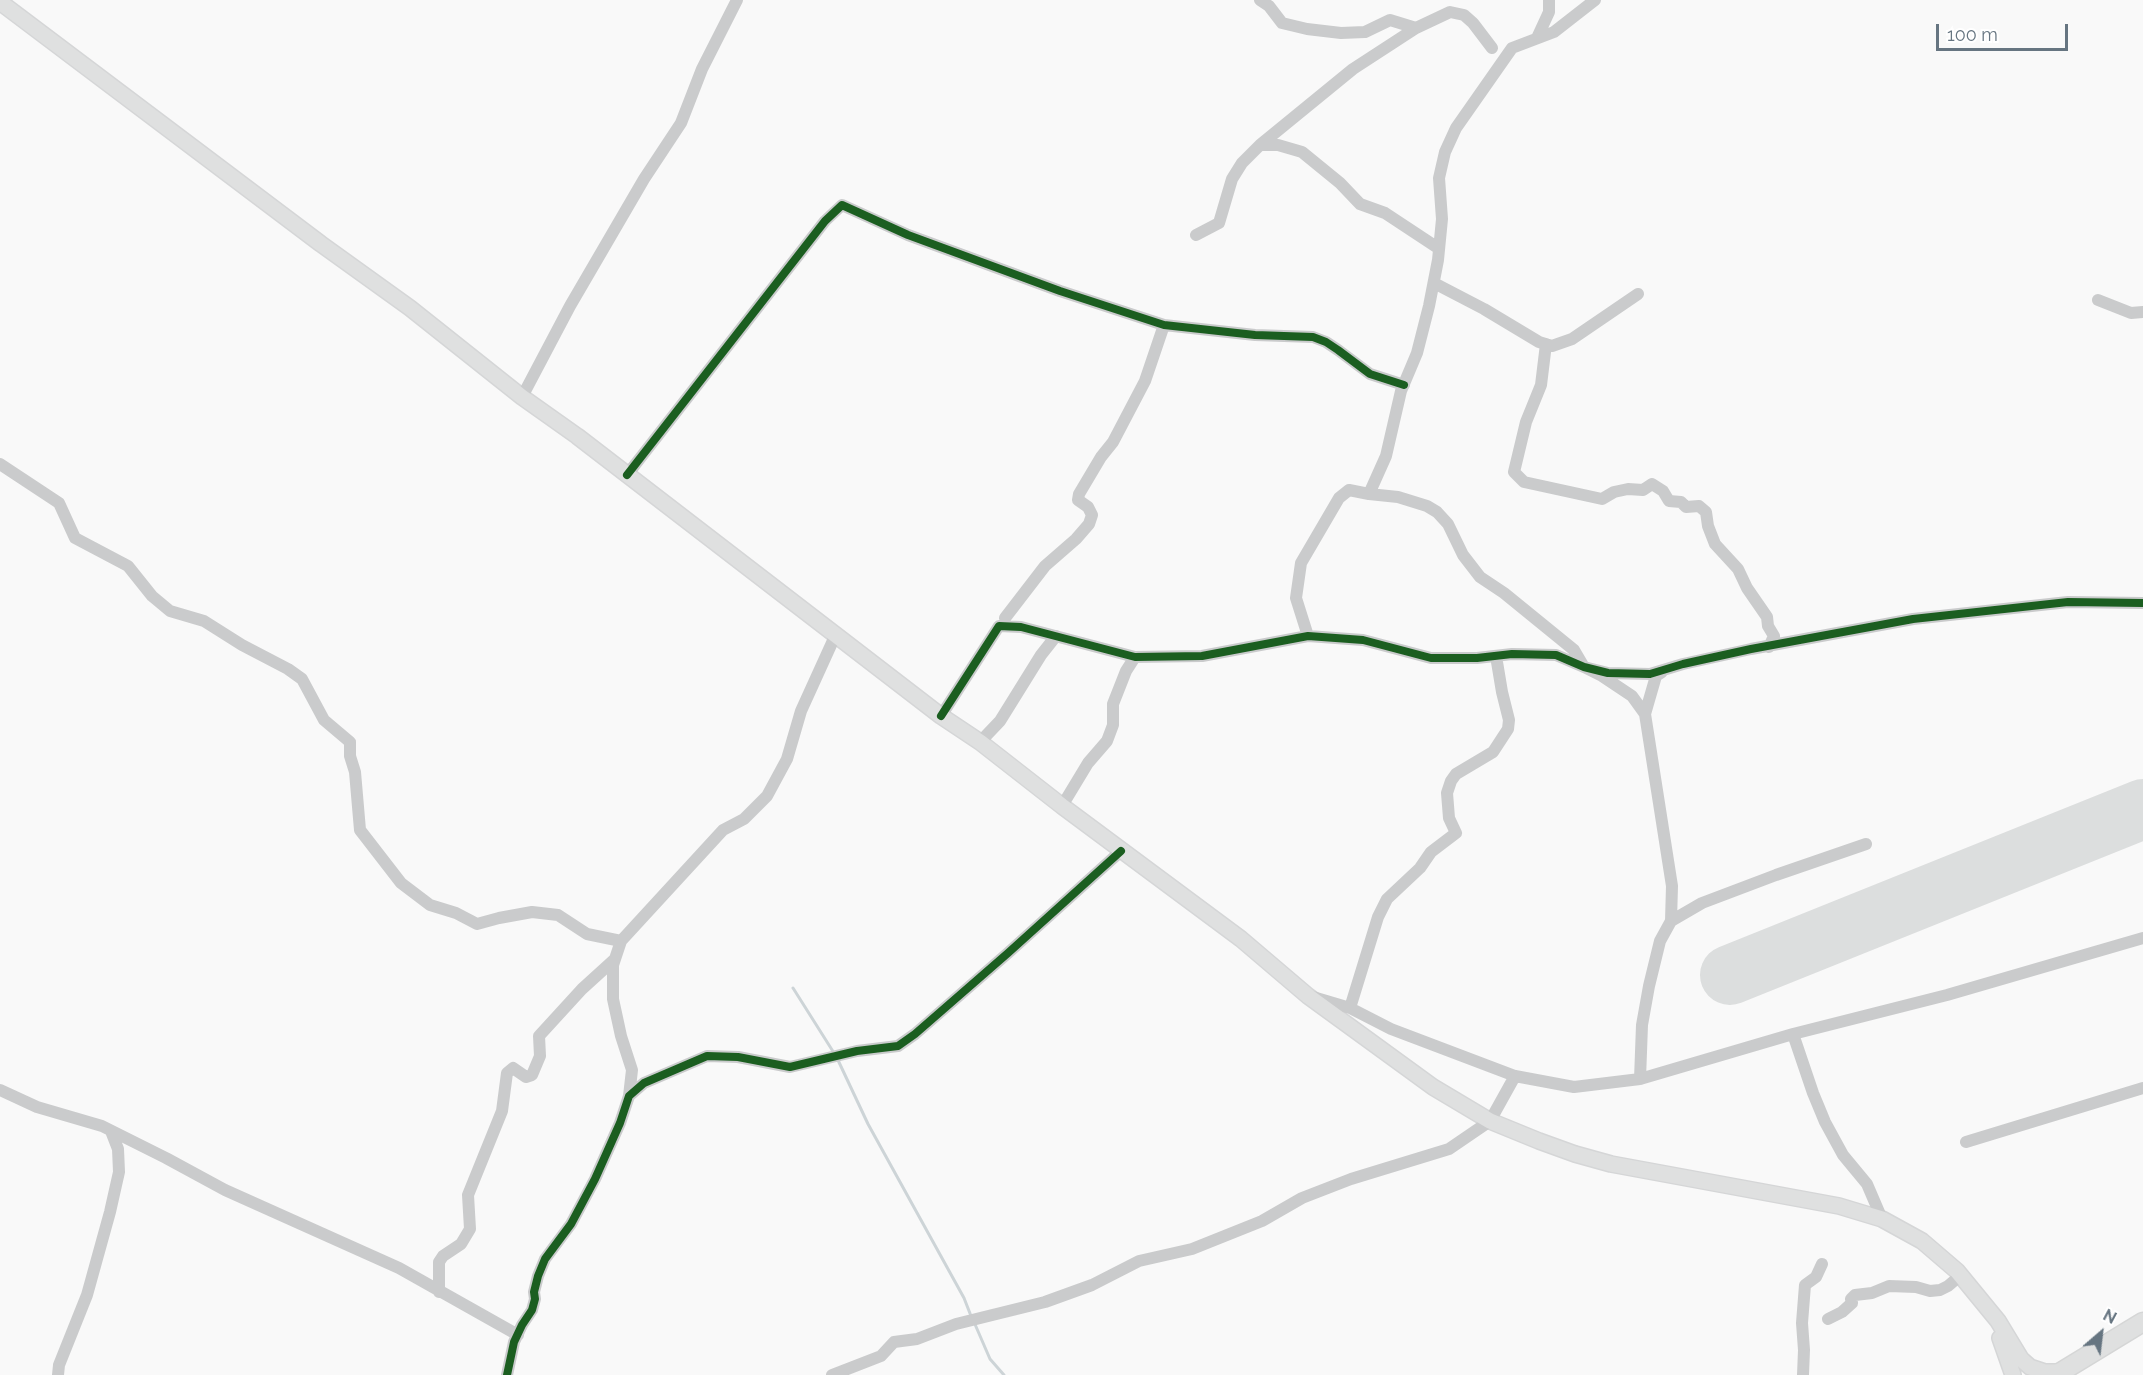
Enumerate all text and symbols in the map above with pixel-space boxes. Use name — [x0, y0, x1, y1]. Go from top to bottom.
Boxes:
scale bar — [1939, 12, 2071, 50]
text: 100 m — [1947, 24, 1998, 45]
north arrow — [2071, 1303, 2131, 1363]
text: N — [2100, 1305, 2120, 1328]

